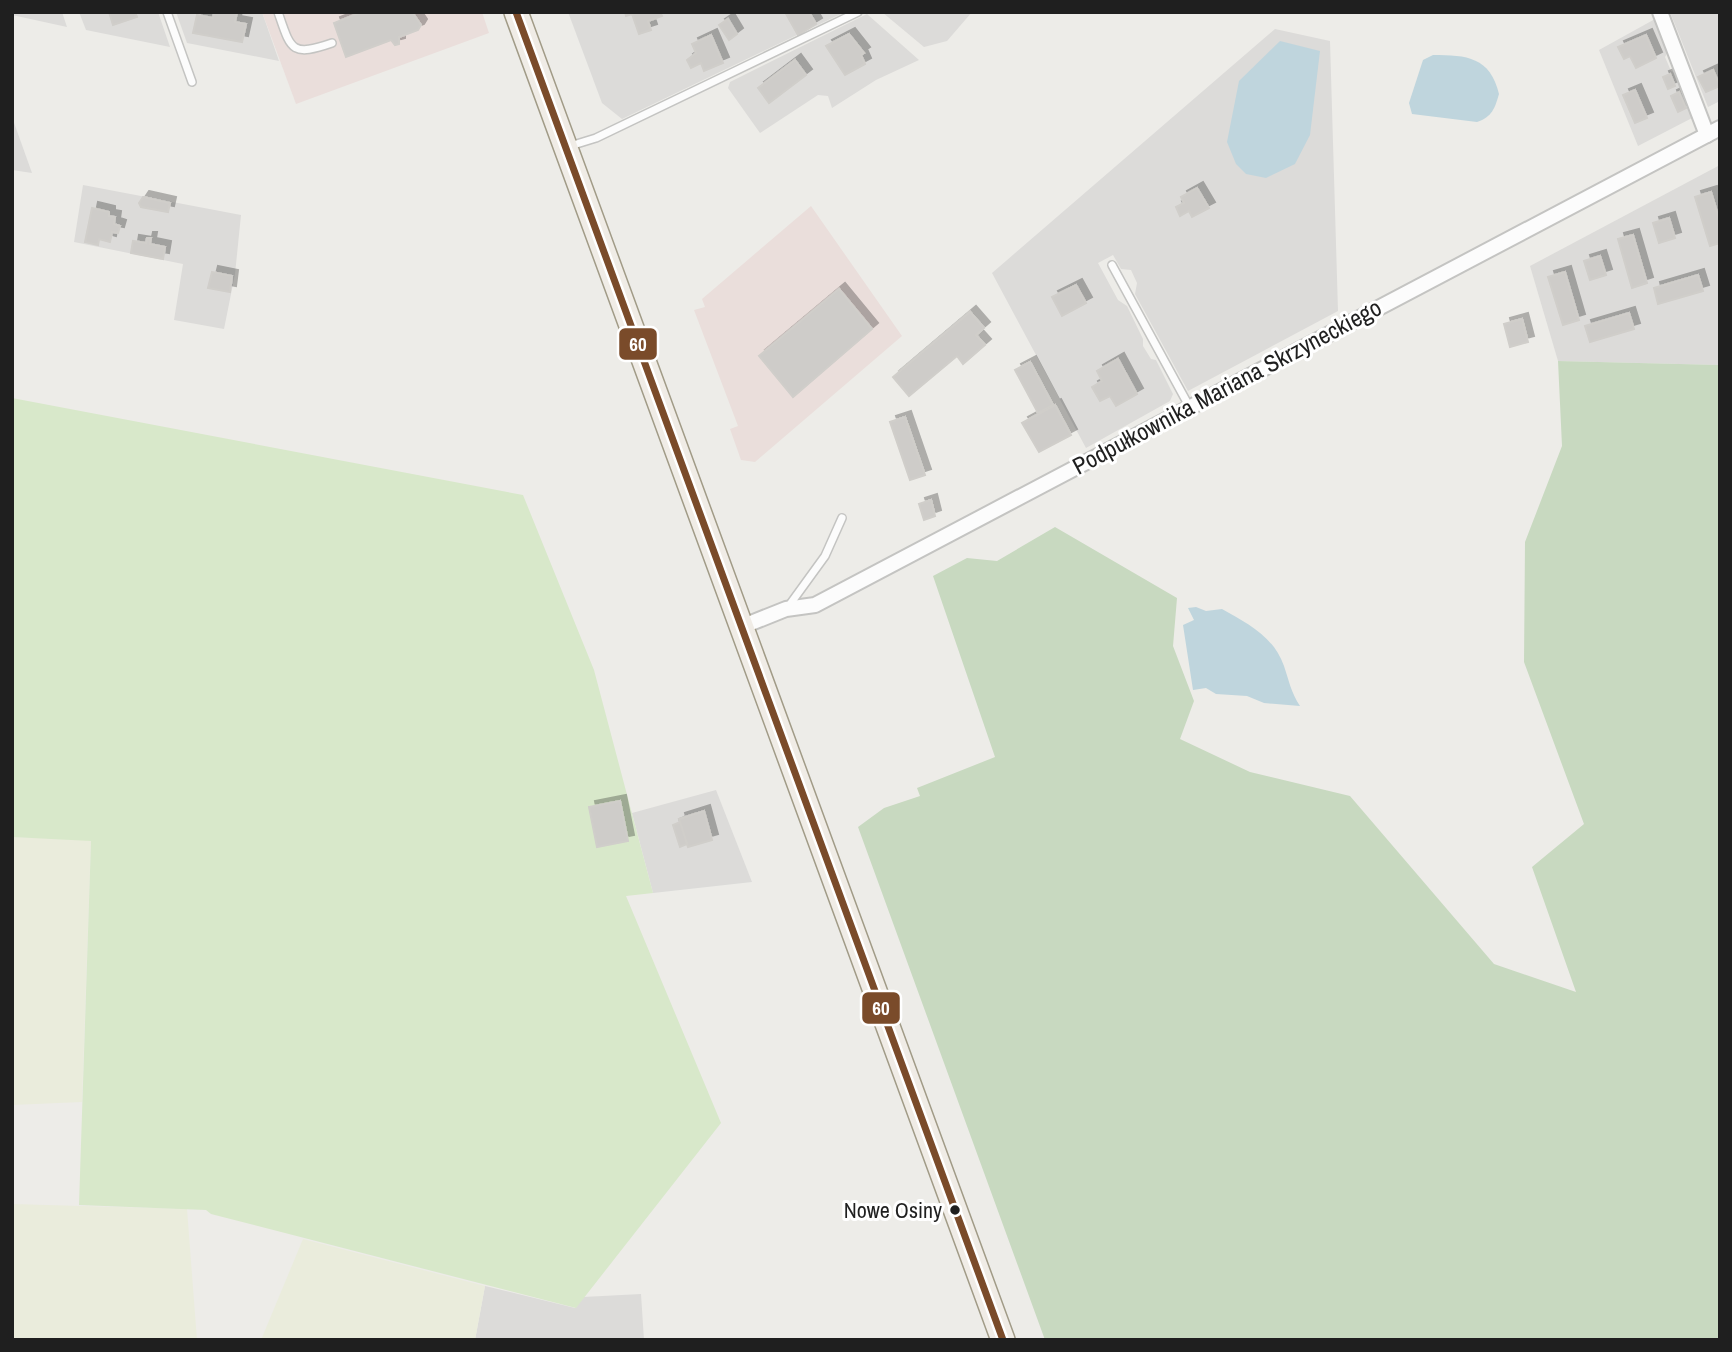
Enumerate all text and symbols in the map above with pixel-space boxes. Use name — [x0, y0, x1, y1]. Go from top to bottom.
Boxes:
street label: Podpułkownika Mariana Skrzyneckiego — [1066, 291, 1387, 481]
line badge: 60 — [618, 327, 658, 361]
text: 60 — [629, 331, 647, 357]
line badge: 60 — [861, 991, 901, 1025]
text: 60 — [872, 995, 890, 1021]
place label: Nowe Osiny — [844, 1195, 942, 1225]
marker: Nowe Osiny — [948, 1203, 962, 1217]

